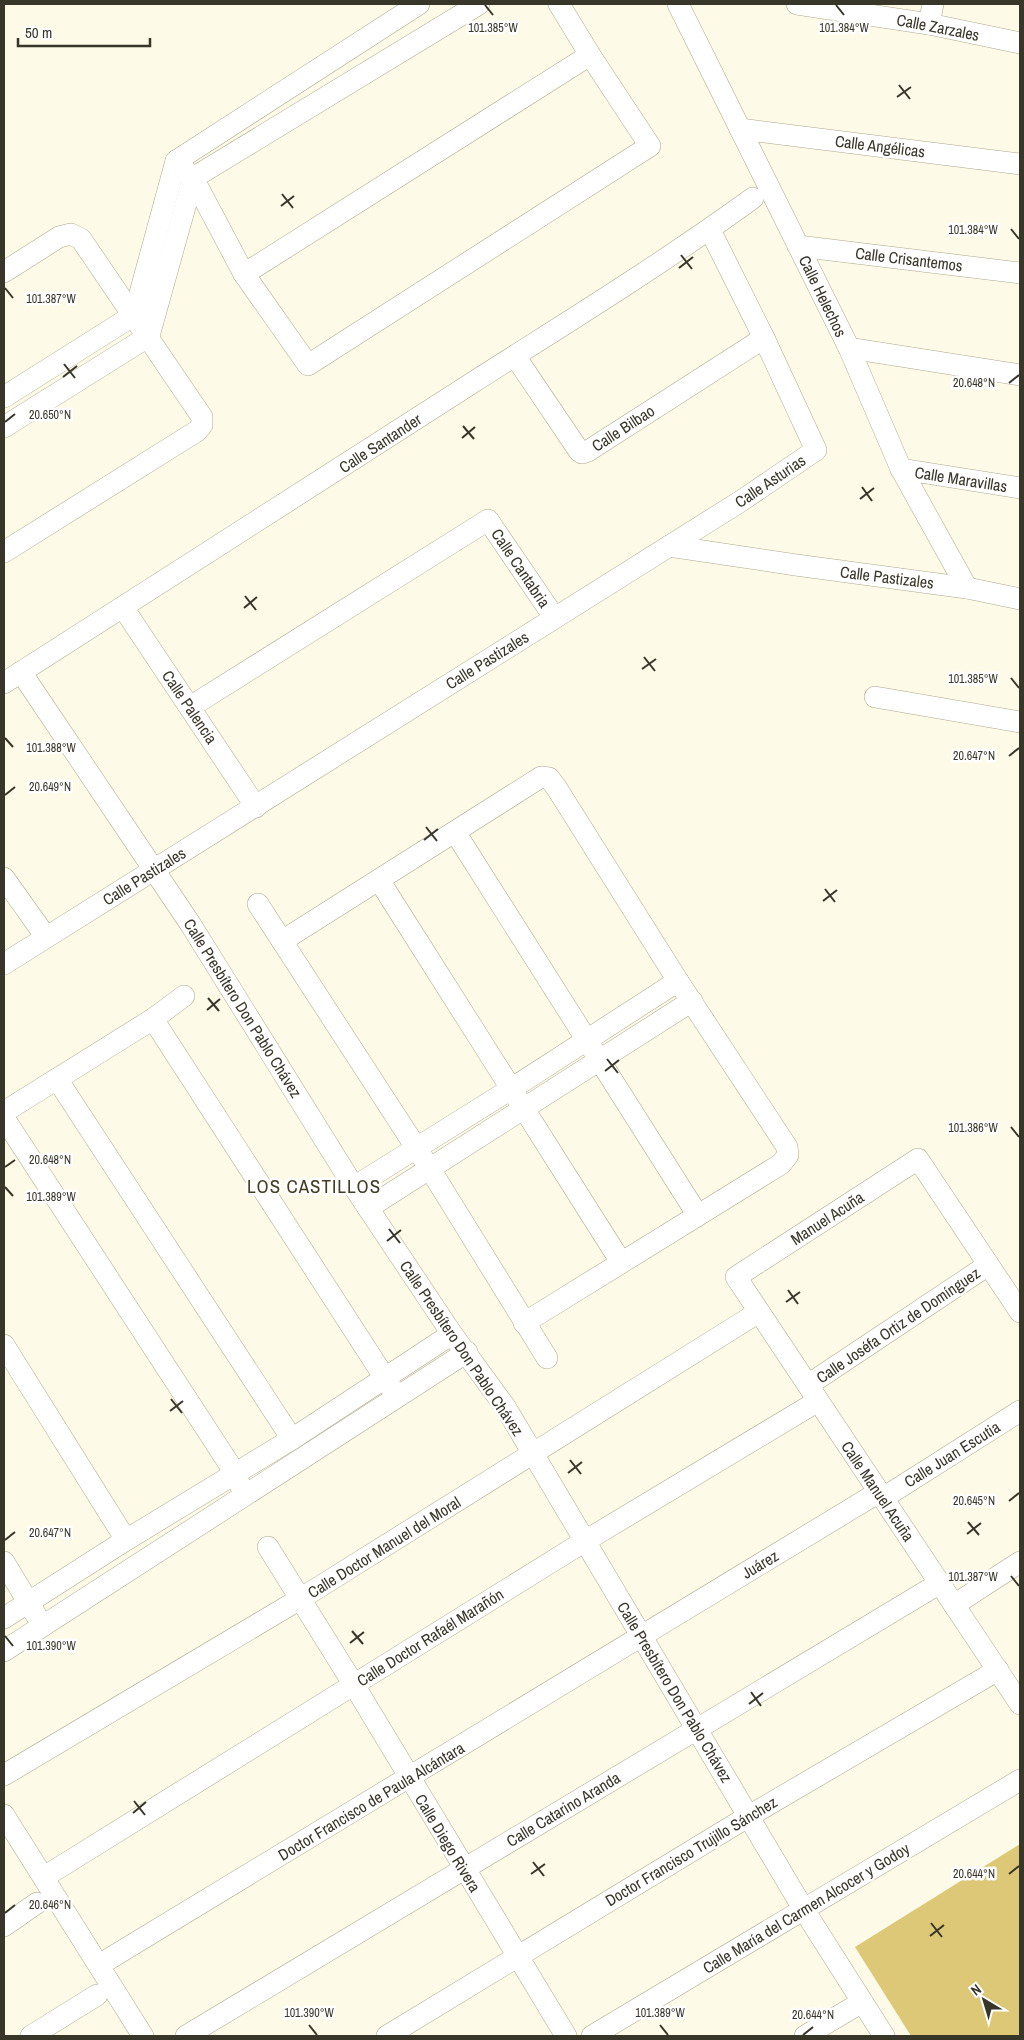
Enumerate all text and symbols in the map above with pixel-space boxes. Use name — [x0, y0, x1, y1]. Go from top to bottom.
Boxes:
street label: Calle Zarzales — [895, 8, 981, 46]
scale bar — [18, 15, 150, 47]
text: 101.385°W — [468, 20, 519, 36]
text: 101.384°W — [819, 20, 870, 36]
text: 50 m — [25, 22, 52, 43]
street label: Calle Angélicas — [834, 130, 926, 162]
text: 101.384°W — [948, 222, 999, 238]
street label: Calle Crisantemos — [854, 242, 964, 276]
street label: Calle Helechos — [794, 252, 852, 340]
text: 101.387°W — [26, 291, 77, 307]
text: 20.648°N — [953, 375, 995, 391]
street label: Calle Bilbao — [587, 400, 659, 456]
text: 20.650°N — [29, 407, 71, 423]
street label: Calle Santander — [335, 408, 426, 478]
street label: Calle Asturias — [730, 449, 810, 513]
street label: Calle Maravillas — [913, 461, 1009, 497]
street label: Calle Cantabria — [486, 524, 556, 613]
street label: Calle Pastizales — [839, 560, 935, 594]
street label: Calle Pastizales — [441, 626, 533, 694]
street label: Calle Palencia — [157, 666, 223, 749]
text: 101.385°W — [948, 671, 999, 687]
text: 101.388°W — [26, 740, 77, 756]
text: 20.647°N — [953, 748, 995, 764]
text: 20.649°N — [29, 779, 71, 795]
street label: Calle Pastizales — [98, 842, 190, 910]
street label: Calle Presbítero Don Pablo Chávez — [179, 914, 307, 1102]
text: 101.386°W — [948, 1120, 999, 1136]
text: 20.648°N — [29, 1152, 71, 1168]
district label: LOS CASTILLOS — [247, 1173, 381, 1199]
street label: Manuel Acuña — [786, 1186, 868, 1250]
text: 101.389°W — [26, 1189, 77, 1205]
street label: Calle Presbítero Don Pablo Chávez — [395, 1256, 529, 1440]
street label: Calle Joséfa Ortiz de Domínguez — [812, 1262, 985, 1388]
street label: Calle Juan Escutia — [900, 1415, 1005, 1492]
street label: Calle Manuel Acuña — [836, 1436, 920, 1546]
street label: Calle Doctor Manuel del Moral — [303, 1491, 465, 1603]
text: 20.645°N — [953, 1493, 995, 1509]
text: 20.647°N — [29, 1525, 71, 1541]
street label: Juárez — [737, 1544, 783, 1584]
text: 101.387°W — [948, 1569, 999, 1585]
street label: Calle Doctor Rafaél Marañón — [352, 1583, 508, 1691]
street label: Calle Presbítero Don Pablo Chávez — [612, 1598, 738, 1787]
text: 101.390°W — [26, 1638, 77, 1654]
street label: Doctor Francisco de Paula Alcántara — [274, 1736, 469, 1865]
street label: Calle Catarino Aranda — [502, 1766, 625, 1852]
street label: Calle Diego Rivera — [410, 1790, 486, 1897]
street label: Doctor Francisco Trujillo Sánchez — [601, 1791, 781, 1911]
street label: Calle María del Carmen Alcocer y Godoy — [698, 1837, 914, 1979]
text: 20.644°N — [953, 1866, 995, 1882]
text: 20.646°N — [29, 1897, 71, 1913]
north arrow — [959, 1975, 1009, 2025]
text: N — [967, 1980, 985, 1999]
text: 101.390°W — [284, 2005, 335, 2021]
text: 101.389°W — [635, 2005, 686, 2021]
text: 20.644°N — [792, 2007, 834, 2023]

